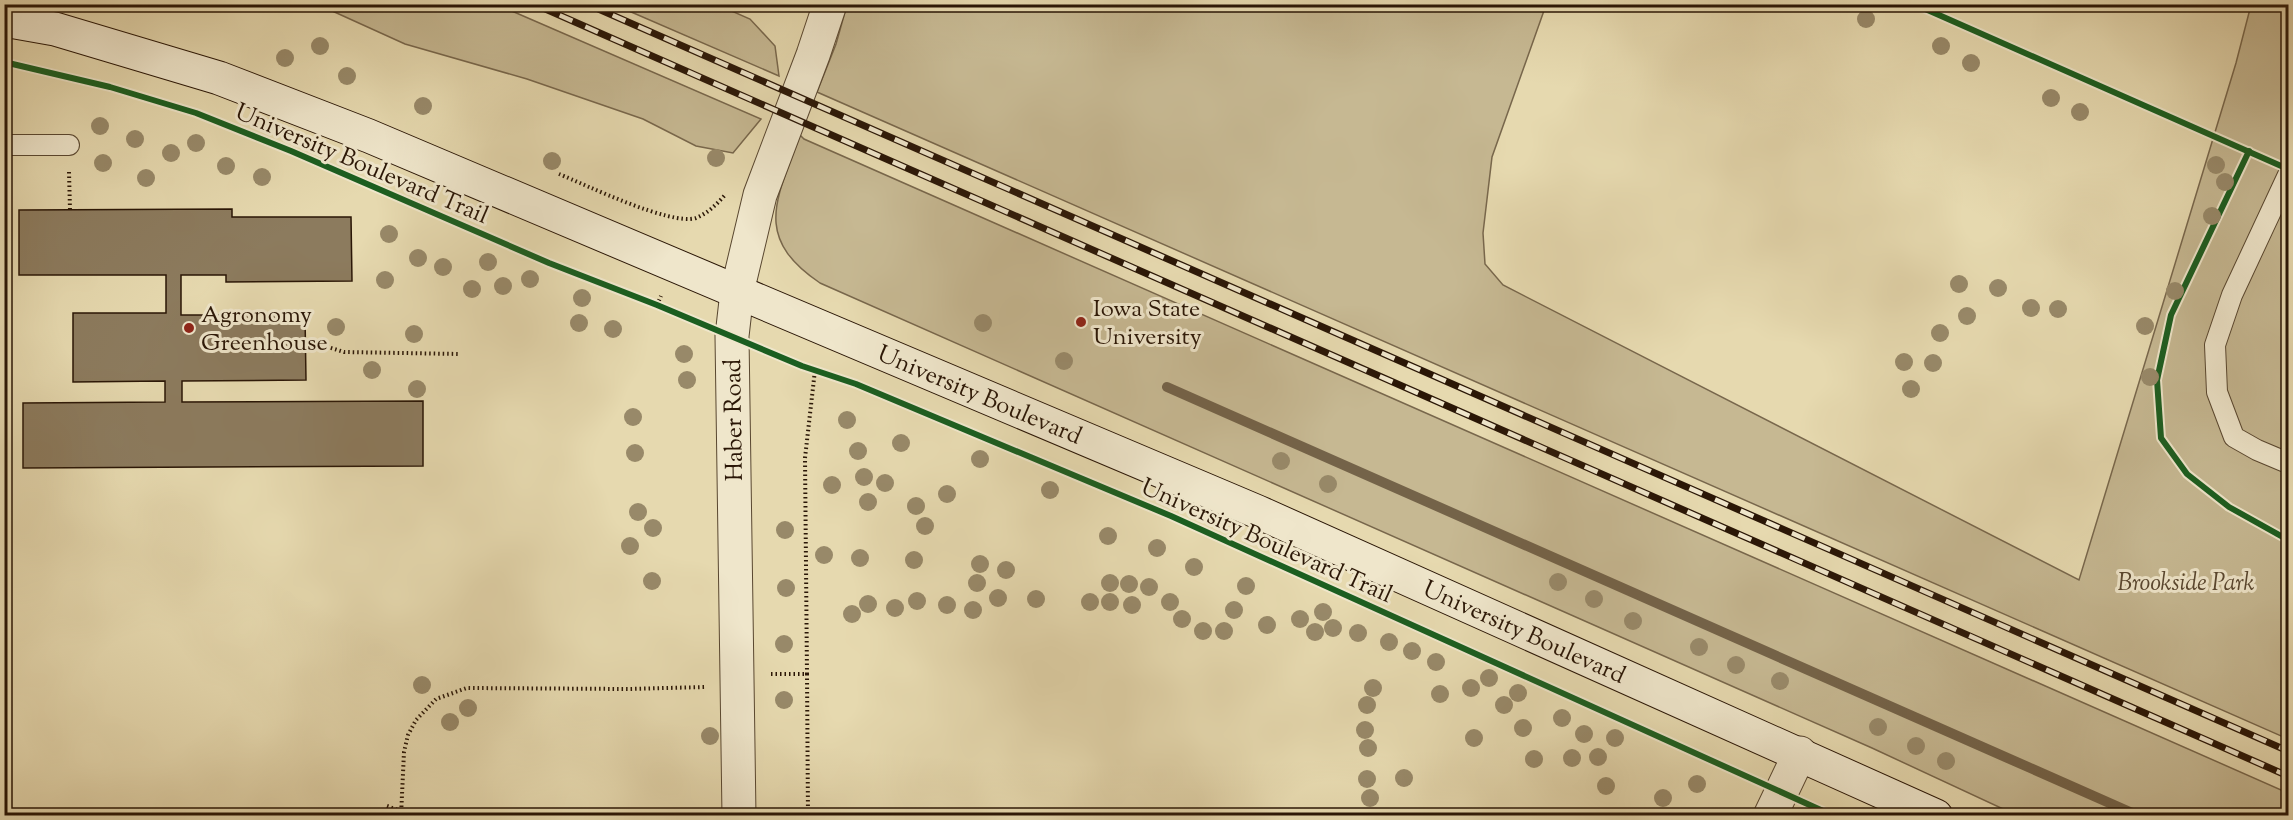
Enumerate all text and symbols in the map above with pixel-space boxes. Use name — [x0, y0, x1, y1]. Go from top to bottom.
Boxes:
street label: University Boulevard Trail — [229, 96, 494, 234]
place label: Iowa State University — [1093, 293, 1202, 355]
place label: Agronomy Greenhouse — [201, 299, 328, 361]
marker: Iowa State University — [1074, 315, 1088, 329]
marker: Agronomy Greenhouse — [182, 321, 196, 335]
street label: University Boulevard — [871, 338, 1087, 455]
street label: Haber Road — [717, 358, 753, 481]
street label: University Boulevard Trail — [1135, 471, 1398, 613]
park label: Brookside Park — [2118, 567, 2255, 601]
street label: University Boulevard — [1417, 573, 1631, 694]

